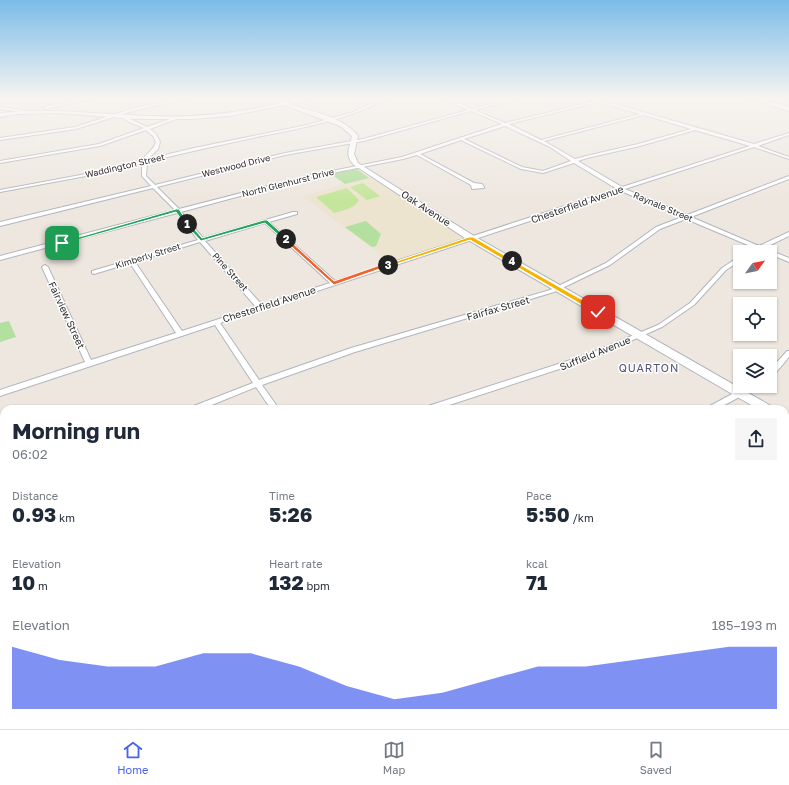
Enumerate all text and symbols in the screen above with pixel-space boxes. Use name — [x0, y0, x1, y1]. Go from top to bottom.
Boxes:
street label: Waddington Street — [84, 151, 166, 180]
street label: Westwood Drive — [201, 152, 271, 179]
street label: North Glenhurst Drive — [241, 166, 335, 199]
street label: Chesterfield Avenue — [529, 182, 625, 225]
street label: Oak Avenue — [399, 188, 453, 229]
street label: Raynale Street — [632, 189, 695, 224]
pin: 1 — [177, 214, 197, 234]
text: 1 — [184, 217, 190, 230]
pin — [45, 226, 79, 260]
pin: 2 — [276, 229, 296, 249]
icon: arrive — [51, 232, 73, 254]
text: 2 — [283, 232, 289, 245]
street label: Kimberly Street — [114, 240, 182, 271]
north arrow — [733, 245, 777, 289]
map controls — [733, 245, 777, 393]
street label: Pine Street — [210, 250, 251, 293]
pin: 4 — [502, 251, 522, 271]
text: 4 — [509, 254, 515, 267]
pin: 3 — [378, 255, 398, 275]
text: 3 — [385, 258, 391, 271]
street label: Fairview Street — [46, 280, 88, 350]
street label: Chesterfield Avenue — [221, 283, 317, 325]
street label: Fairfax Street — [465, 293, 531, 323]
pin — [581, 295, 615, 329]
button: locate — [733, 297, 777, 341]
icon: check — [587, 301, 609, 323]
street label: Suffield Avenue — [558, 333, 632, 373]
button: layers — [733, 349, 777, 393]
district label: QUARTON — [619, 361, 679, 374]
text: Morning run — [12, 417, 140, 444]
button: share — [735, 418, 777, 460]
text: 06:02 — [12, 446, 47, 462]
text: Distance — [12, 489, 58, 502]
text: Time — [269, 489, 295, 502]
text: Pace — [526, 489, 552, 502]
text: 0.93 — [12, 502, 56, 526]
text: 5:26 — [269, 502, 313, 526]
text: 5:50 — [526, 502, 570, 526]
text: km — [56, 511, 75, 524]
text: /km — [570, 511, 594, 524]
text: Elevation — [12, 557, 61, 570]
text: Heart rate — [269, 557, 323, 570]
text: kcal — [526, 557, 548, 570]
text: 10 — [12, 570, 35, 594]
text: 132 — [269, 570, 304, 594]
text: 71 — [526, 570, 547, 594]
text: m — [35, 579, 48, 592]
text: bpm — [304, 579, 330, 592]
text: Elevation — [12, 617, 70, 633]
text: 185–193 m — [712, 617, 777, 633]
tab: Home — [117, 739, 148, 776]
tab: Map — [383, 739, 405, 776]
tab: Saved — [640, 739, 672, 776]

